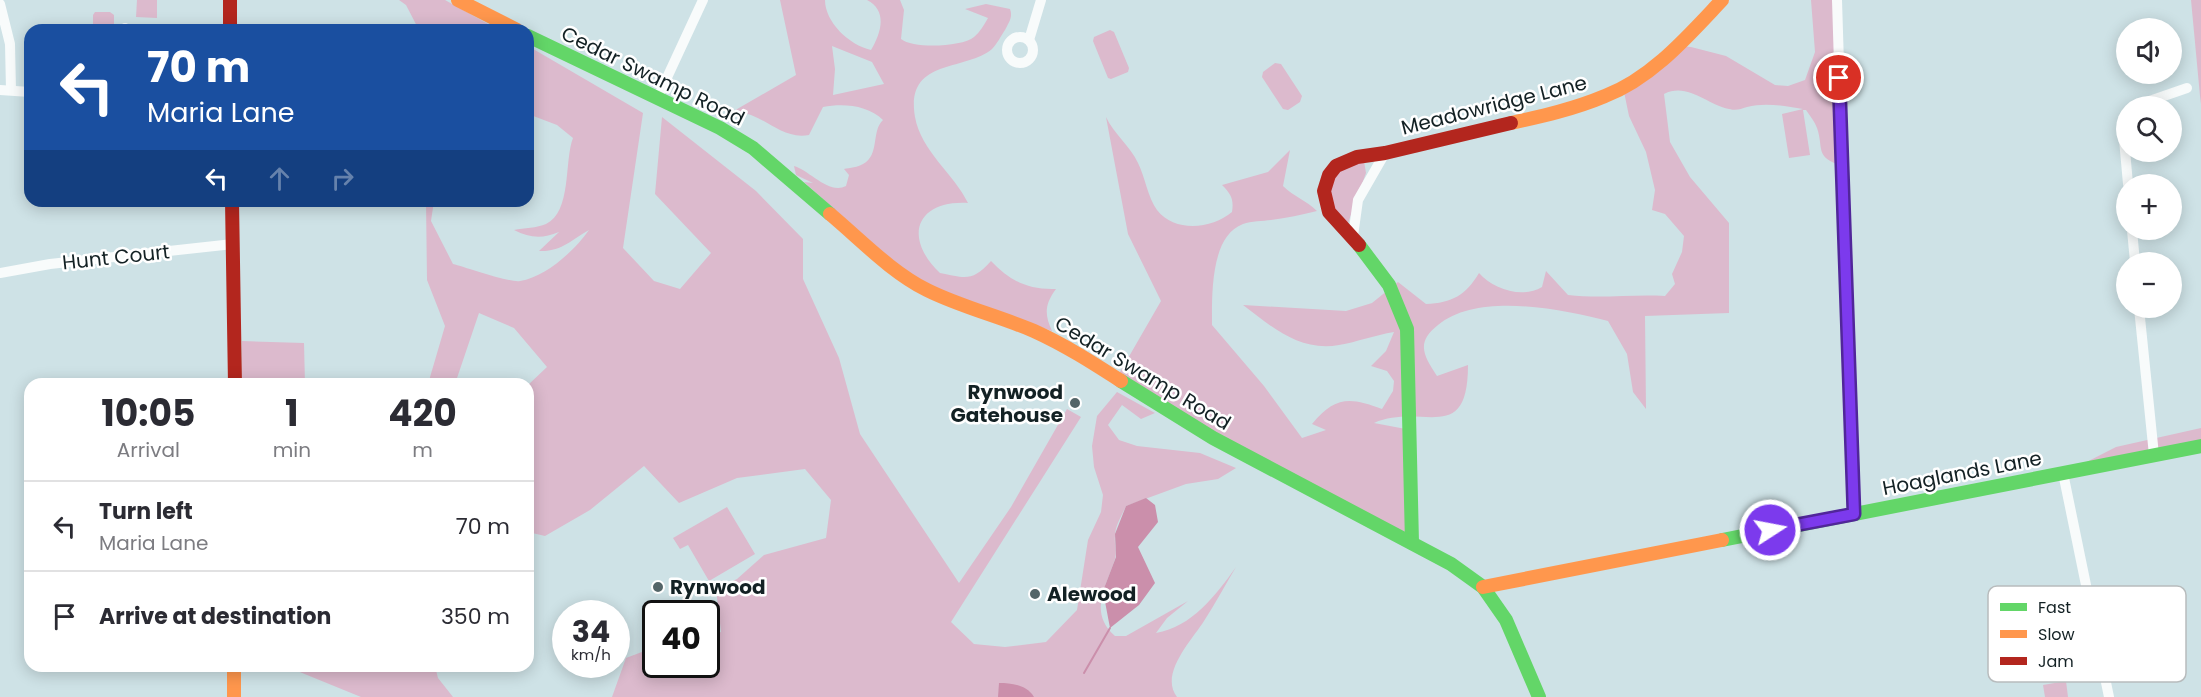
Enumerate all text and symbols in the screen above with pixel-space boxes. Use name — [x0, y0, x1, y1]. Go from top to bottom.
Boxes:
map controls — [2116, 18, 2182, 318]
button: sound — [2116, 18, 2182, 84]
street label: Cedar Swamp Road — [557, 19, 749, 133]
text: 70 m — [147, 38, 250, 97]
icon: left — [48, 48, 126, 126]
pin — [1813, 52, 1864, 103]
icon: arrive — [1822, 61, 1855, 94]
street label: Meadowridge Lane — [1398, 68, 1590, 142]
text: Maria Lane — [147, 94, 295, 131]
button: search — [2116, 96, 2182, 162]
icon: left — [200, 162, 233, 195]
icon: ahead — [263, 162, 296, 195]
icon: right — [326, 162, 359, 195]
button: + — [2116, 174, 2182, 240]
street label: Hunt Court — [61, 237, 171, 277]
button: − — [2116, 252, 2182, 318]
street label: Cedar Swamp Road — [1050, 309, 1236, 437]
place label: Rynwood Gatehouse — [951, 378, 1063, 429]
text: 10:05 — [101, 388, 195, 439]
text: 1 — [285, 388, 299, 439]
text: 420 — [388, 388, 457, 439]
marker: Rynwood Gatehouse — [1068, 396, 1082, 410]
text: Arrival — [117, 436, 180, 464]
text: min — [273, 436, 311, 464]
text: m — [412, 436, 433, 464]
street label: Hoaglands Lane — [1880, 444, 2044, 502]
text: Turn left — [99, 496, 193, 527]
position arrow — [1738, 498, 1802, 562]
icon: left — [48, 510, 81, 543]
text: 70 m — [456, 511, 510, 542]
text: Maria Lane — [99, 529, 208, 557]
place label: Rynwood — [670, 573, 766, 601]
marker: Rynwood — [651, 580, 665, 594]
place label: Alewood — [1047, 580, 1136, 608]
legend — [1988, 586, 2186, 682]
marker: Alewood — [1028, 587, 1042, 601]
text: Fast — [2038, 596, 2071, 619]
icon: arrive — [48, 600, 81, 633]
speed limit sign: 40 — [642, 600, 720, 678]
text: Arrive at destination — [99, 601, 331, 632]
text: 350 m — [441, 601, 510, 632]
text: 34 — [572, 610, 610, 653]
text: Slow — [2038, 623, 2075, 646]
text: km/h — [571, 644, 611, 665]
text: Jam — [2038, 650, 2074, 673]

